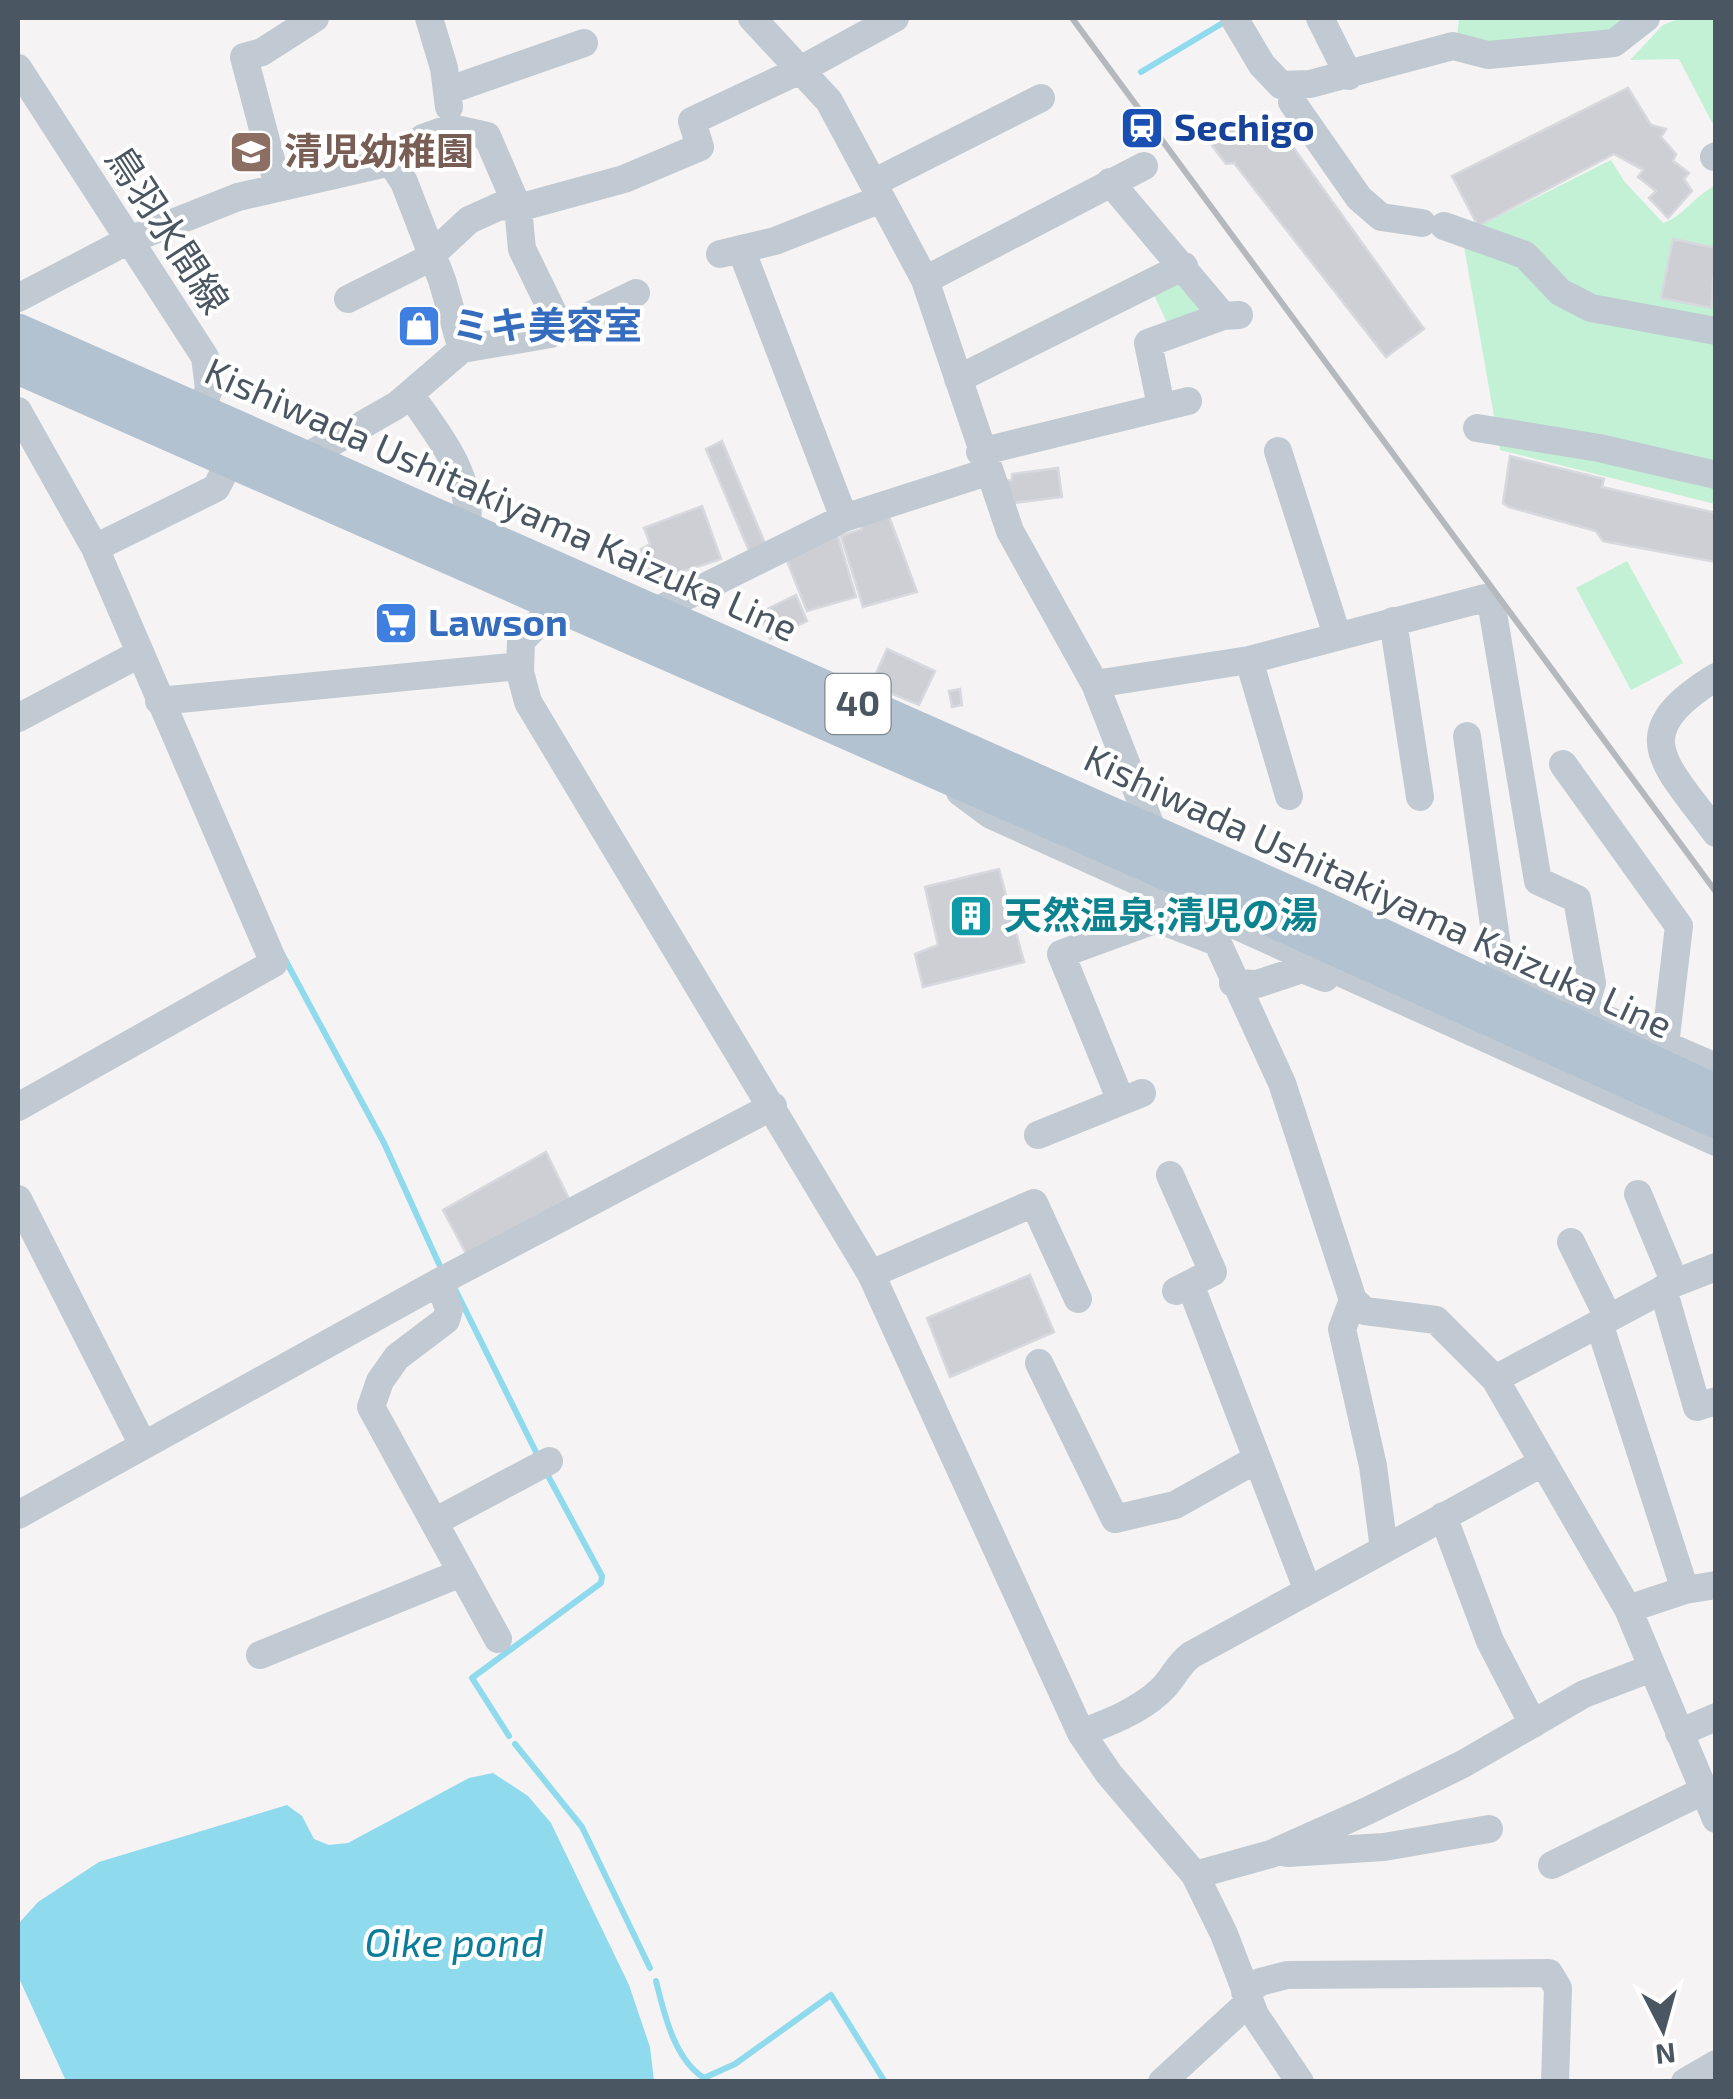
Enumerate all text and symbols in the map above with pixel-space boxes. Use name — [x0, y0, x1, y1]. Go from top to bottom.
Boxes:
place label: Sechigo — [1174, 103, 1315, 149]
station icon: Sechigo — [1119, 105, 1165, 151]
place label: 清児幼稚園 — [284, 127, 474, 173]
school or university icon: 清児幼稚園 — [228, 129, 274, 175]
street label: 鳥羽水間線 — [98, 137, 240, 321]
place label: ミキ美容室 — [452, 301, 642, 347]
shop icon: ミキ美容室 — [396, 303, 442, 349]
street label: Kishiwada Ushitakiyama Kaizuka Line — [199, 346, 805, 650]
place label: Lawson — [428, 598, 568, 644]
supermarket icon: Lawson — [373, 600, 419, 646]
road number: 40 — [826, 674, 890, 734]
street label: Kishiwada Ushitakiyama Kaizuka Line — [1078, 733, 1680, 1047]
place label: 天然温泉;清児の湯 — [1004, 891, 1318, 937]
building icon: 天然温泉;清児の湯 — [948, 893, 994, 939]
water label: Oike pond — [364, 1917, 544, 1965]
north arrow — [1613, 1979, 1713, 2079]
text: N — [1654, 2037, 1678, 2073]

